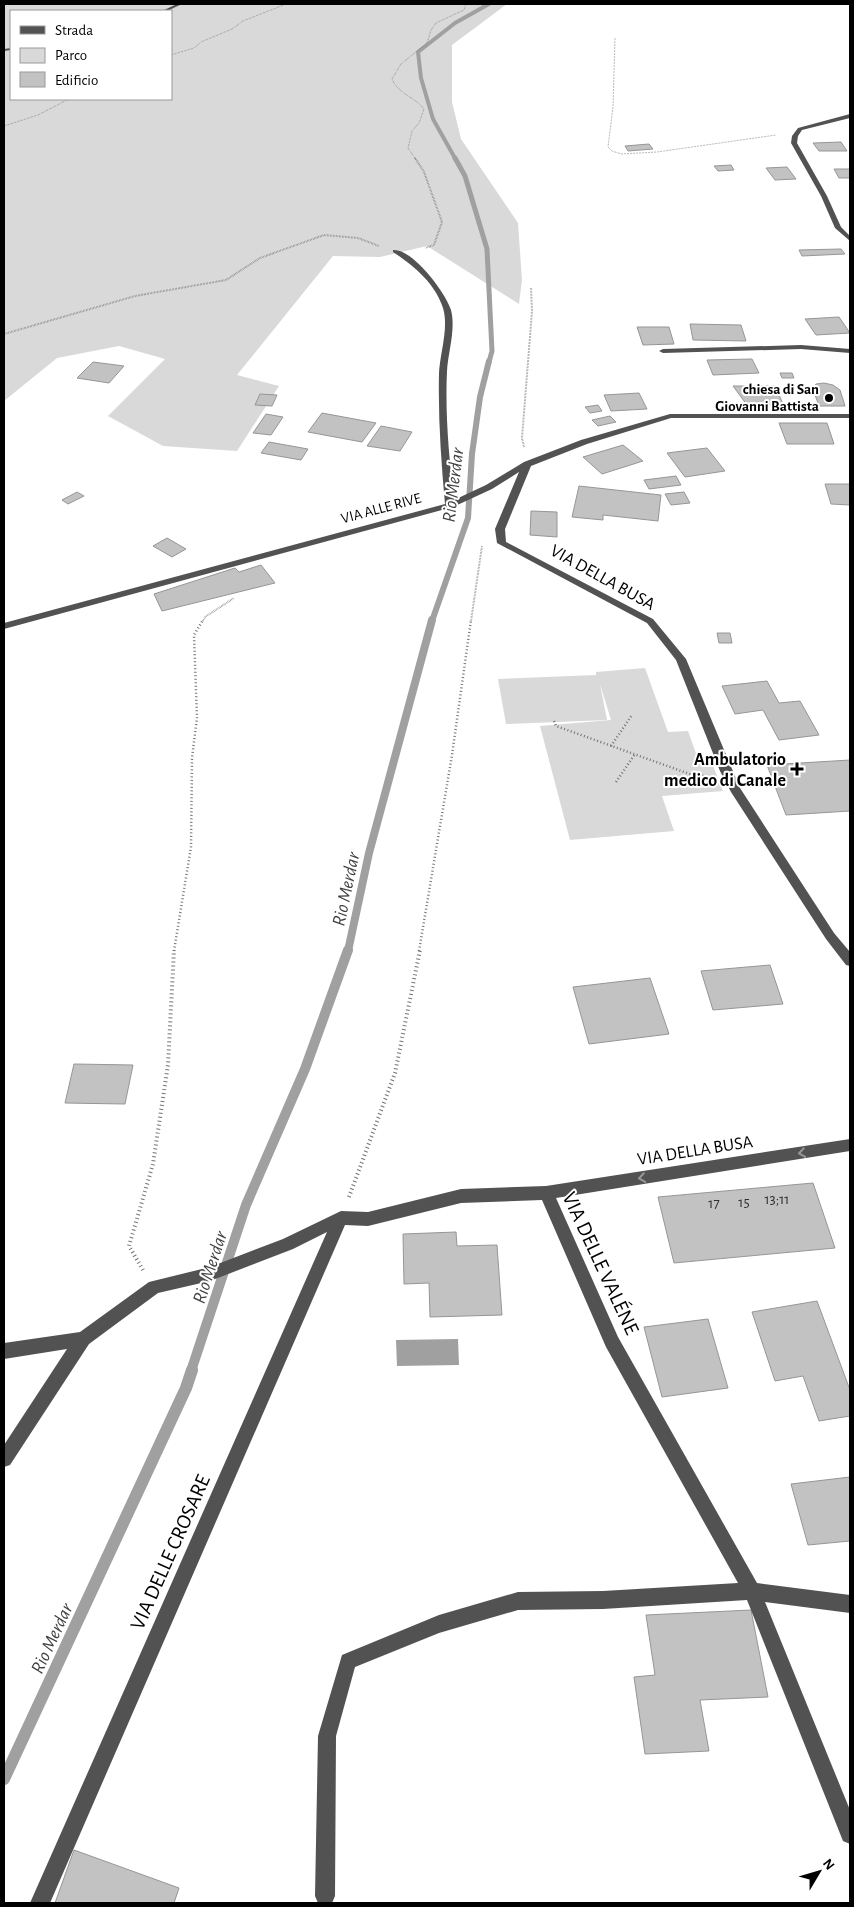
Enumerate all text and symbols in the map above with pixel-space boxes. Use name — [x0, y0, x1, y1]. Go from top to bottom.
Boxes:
legend — [10, 10, 172, 100]
text: Strada — [55, 23, 93, 38]
text: Parco — [55, 48, 87, 63]
text: Edificio — [55, 73, 98, 88]
place label: chiesa di San Giovanni Battista — [715, 382, 819, 414]
marker: chiesa di San Giovanni Battista — [823, 392, 835, 404]
water label: Rio Merdar — [439, 446, 468, 524]
street label: VIA ALLE RIVE — [339, 491, 423, 526]
street label: VIA DELLA BUSA — [547, 542, 658, 614]
place label: Ambulatorio medico di Canale — [664, 751, 786, 790]
marker: Ambulatorio medico di Canale — [790, 762, 804, 776]
water label: Rio Merdar — [329, 850, 364, 928]
street label: VIA DELLA BUSA — [636, 1133, 755, 1169]
one-way arrow — [798, 1147, 806, 1157]
one-way arrow — [637, 1172, 645, 1183]
street label: VIA DELLE VALÉNE — [558, 1188, 645, 1338]
house number: 13;11 — [764, 1192, 790, 1207]
house number: 15 — [738, 1195, 750, 1210]
house number: 17 — [708, 1196, 720, 1211]
water label: Rio Merdar — [190, 1228, 231, 1306]
street label: VIA DELLE CROSARE — [127, 1471, 214, 1633]
water label: Rio Merdar — [28, 1600, 77, 1677]
north arrow — [794, 1847, 844, 1897]
text: N — [820, 1856, 837, 1873]

